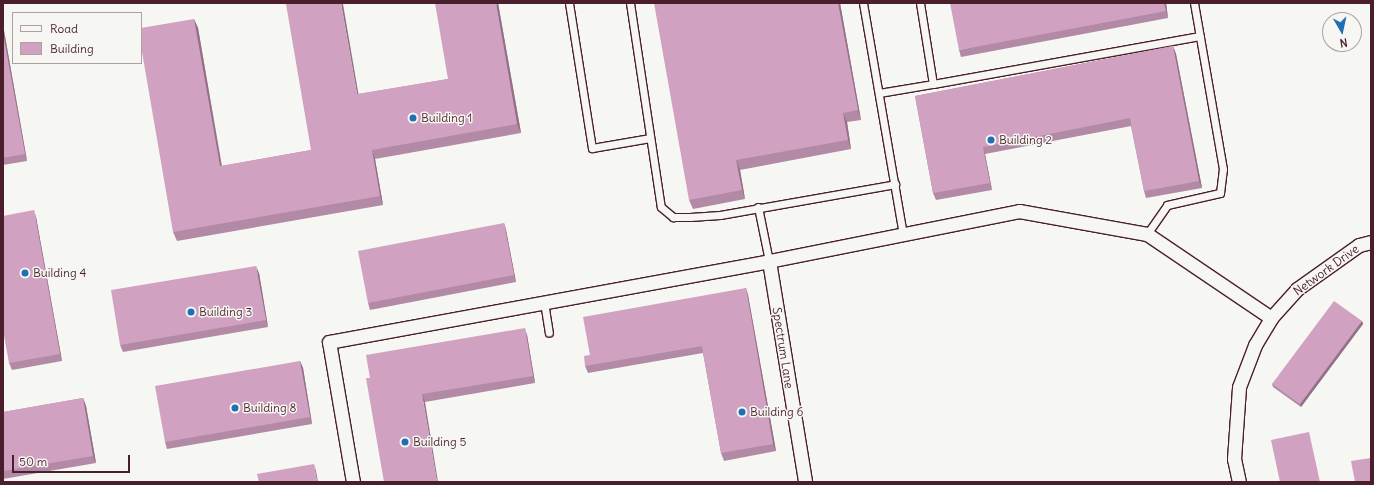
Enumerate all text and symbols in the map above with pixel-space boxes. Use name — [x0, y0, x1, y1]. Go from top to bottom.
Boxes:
legend — [12, 12, 142, 64]
north arrow — [1322, 12, 1362, 52]
text: Road — [50, 21, 78, 36]
text: N — [1339, 35, 1349, 50]
text: Building — [50, 41, 94, 56]
place label: Building 1 — [421, 111, 472, 125]
marker: Building 1 — [408, 113, 418, 123]
place label: Building 2 — [999, 133, 1052, 147]
marker: Building 2 — [986, 135, 996, 145]
street label: Network Drive — [1291, 242, 1361, 298]
place label: Building 4 — [33, 266, 86, 280]
marker: Building 4 — [20, 268, 30, 278]
place label: Building 3 — [199, 305, 252, 319]
street label: Spectrum Lane — [769, 306, 797, 390]
marker: Building 3 — [186, 307, 196, 317]
place label: Building 8 — [243, 401, 296, 415]
marker: Building 8 — [230, 403, 240, 413]
place label: Building 6 — [750, 405, 803, 419]
marker: Building 6 — [737, 407, 747, 417]
place label: Building 5 — [413, 435, 466, 449]
marker: Building 5 — [400, 437, 410, 447]
scale bar — [14, 447, 132, 473]
text: 50 m — [19, 454, 47, 469]

